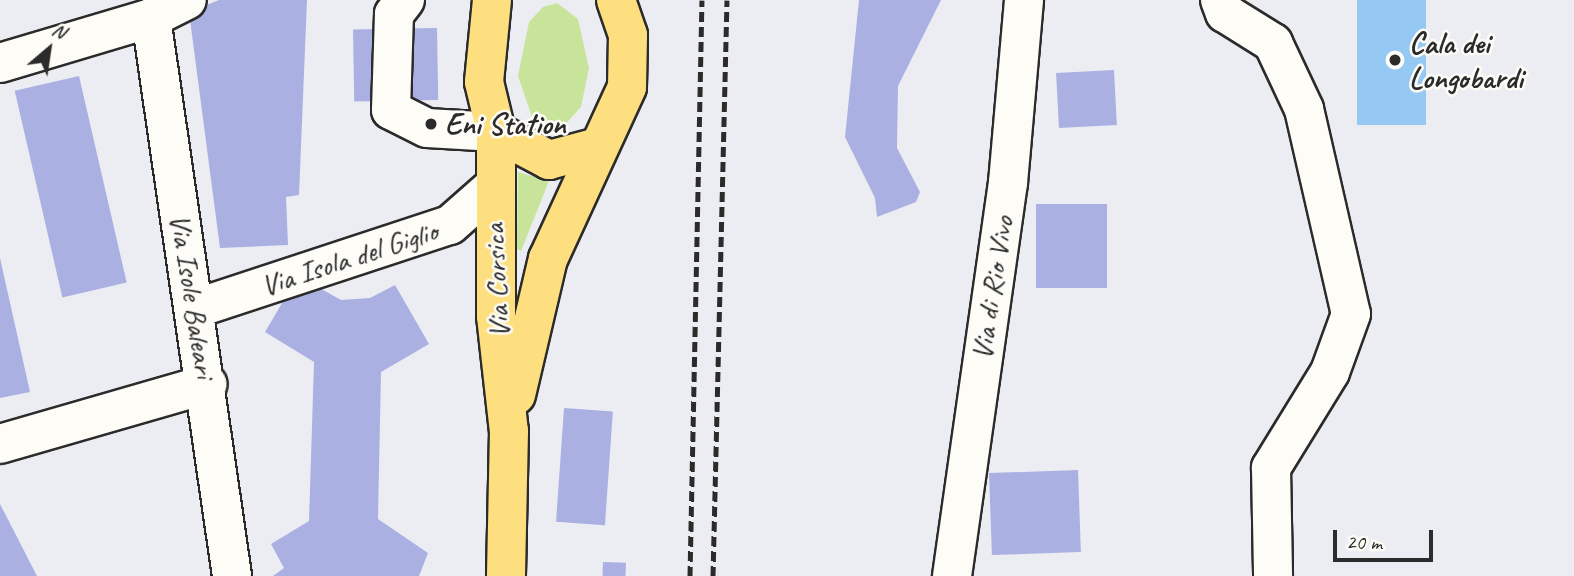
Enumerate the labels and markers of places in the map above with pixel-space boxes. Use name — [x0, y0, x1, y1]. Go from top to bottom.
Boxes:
place label: Cala dei Longobardi — [1409, 25, 1523, 96]
marker: Cala dei Longobardi — [1387, 52, 1403, 68]
place label: Eni Station — [445, 106, 567, 142]
marker: Eni Station — [423, 116, 439, 132]

